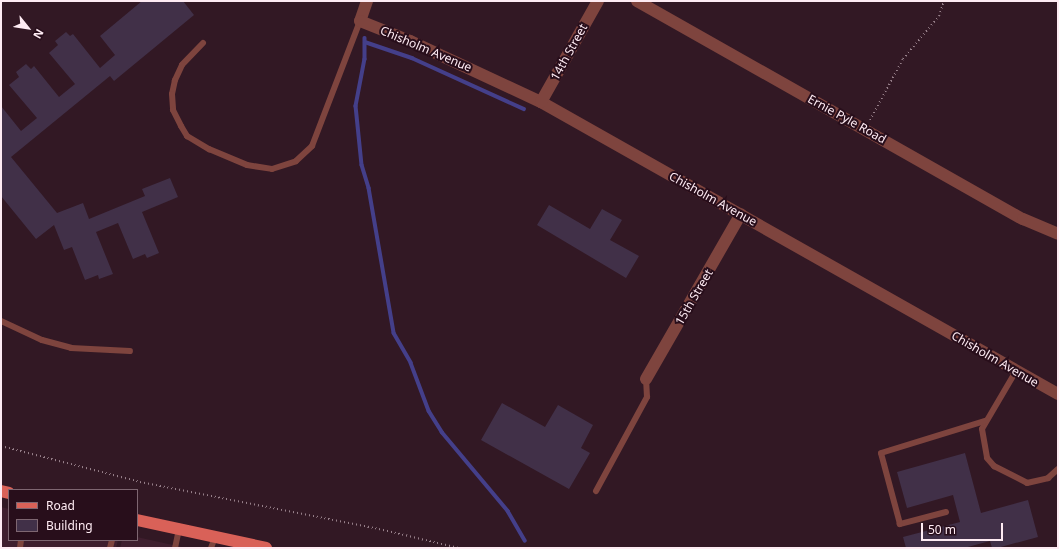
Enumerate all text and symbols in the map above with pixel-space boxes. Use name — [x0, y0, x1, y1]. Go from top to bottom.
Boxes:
north arrow — [8, 8, 48, 48]
street label: 14th Street — [548, 21, 590, 83]
street label: Chisholm Avenue — [378, 23, 474, 75]
text: N — [30, 27, 48, 42]
street label: Ernie Pyle Road — [805, 92, 889, 146]
street label: Chisholm Avenue — [667, 169, 759, 229]
street label: 15th Street — [672, 267, 716, 327]
street label: Chisholm Avenue — [949, 328, 1041, 390]
legend — [8, 489, 138, 541]
text: Road — [46, 497, 75, 514]
scale bar — [923, 515, 1005, 541]
text: Building — [46, 517, 93, 534]
text: 50 m — [928, 521, 956, 538]

